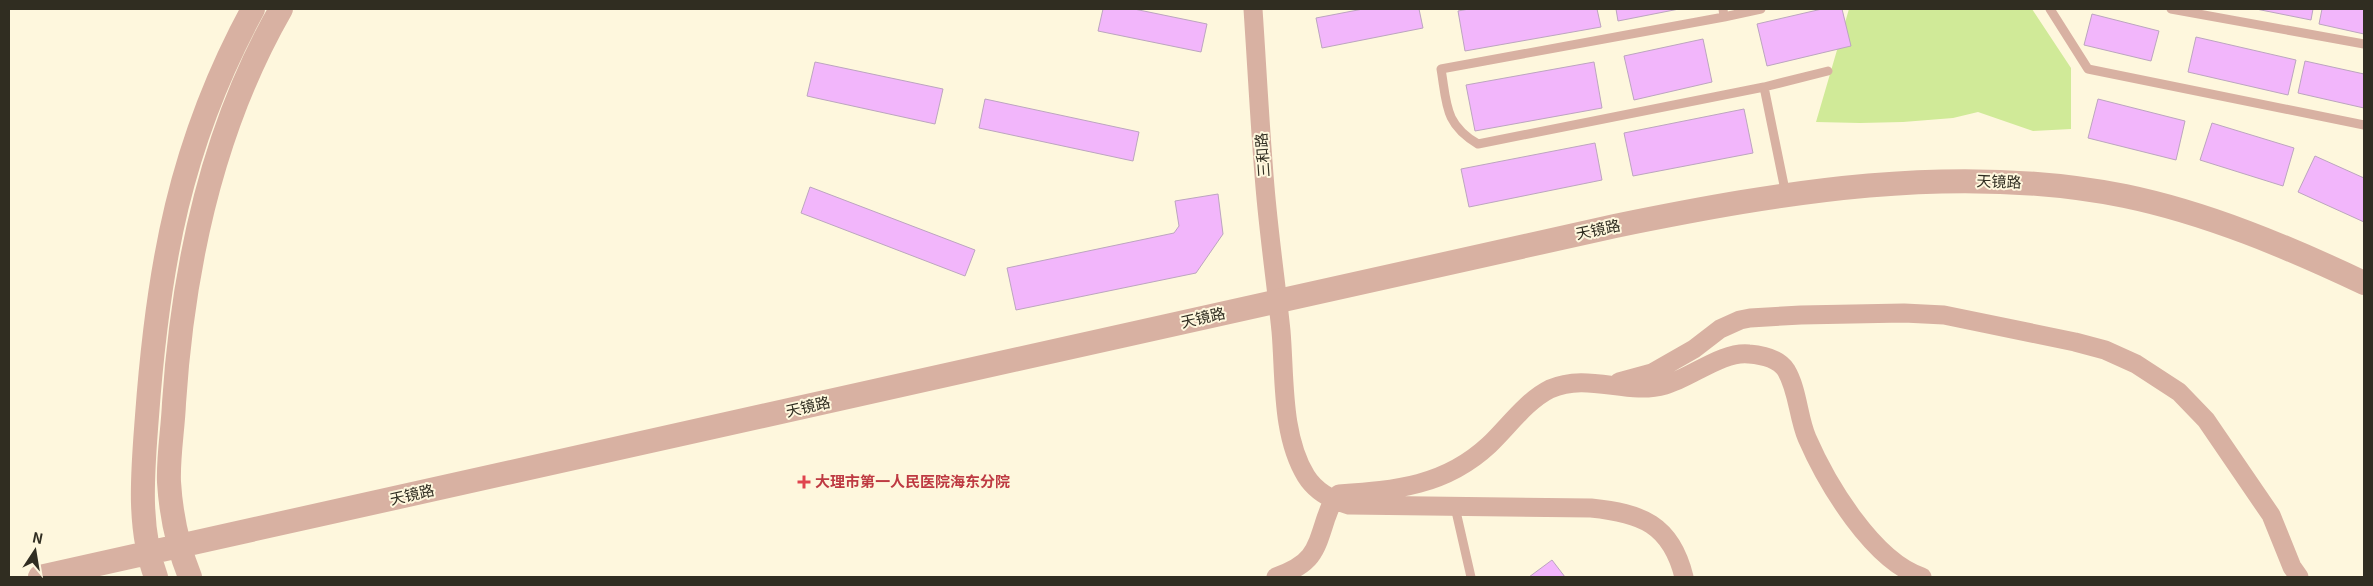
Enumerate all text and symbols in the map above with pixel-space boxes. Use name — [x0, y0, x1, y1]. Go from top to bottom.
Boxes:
street label: 三和路 — [1249, 132, 1274, 178]
street label: 天镜路 — [1976, 169, 2022, 192]
street label: 天镜路 — [1573, 214, 1622, 243]
street label: 天镜路 — [1178, 301, 1227, 332]
street label: 天镜路 — [783, 390, 832, 421]
place label: 大理市第一人民医院海东分院 — [815, 470, 1010, 491]
marker: 大理市第一人民医院海东分院 — [797, 475, 811, 489]
street label: 天镜路 — [387, 478, 436, 509]
north arrow — [10, 526, 60, 576]
text: N — [31, 526, 45, 548]

